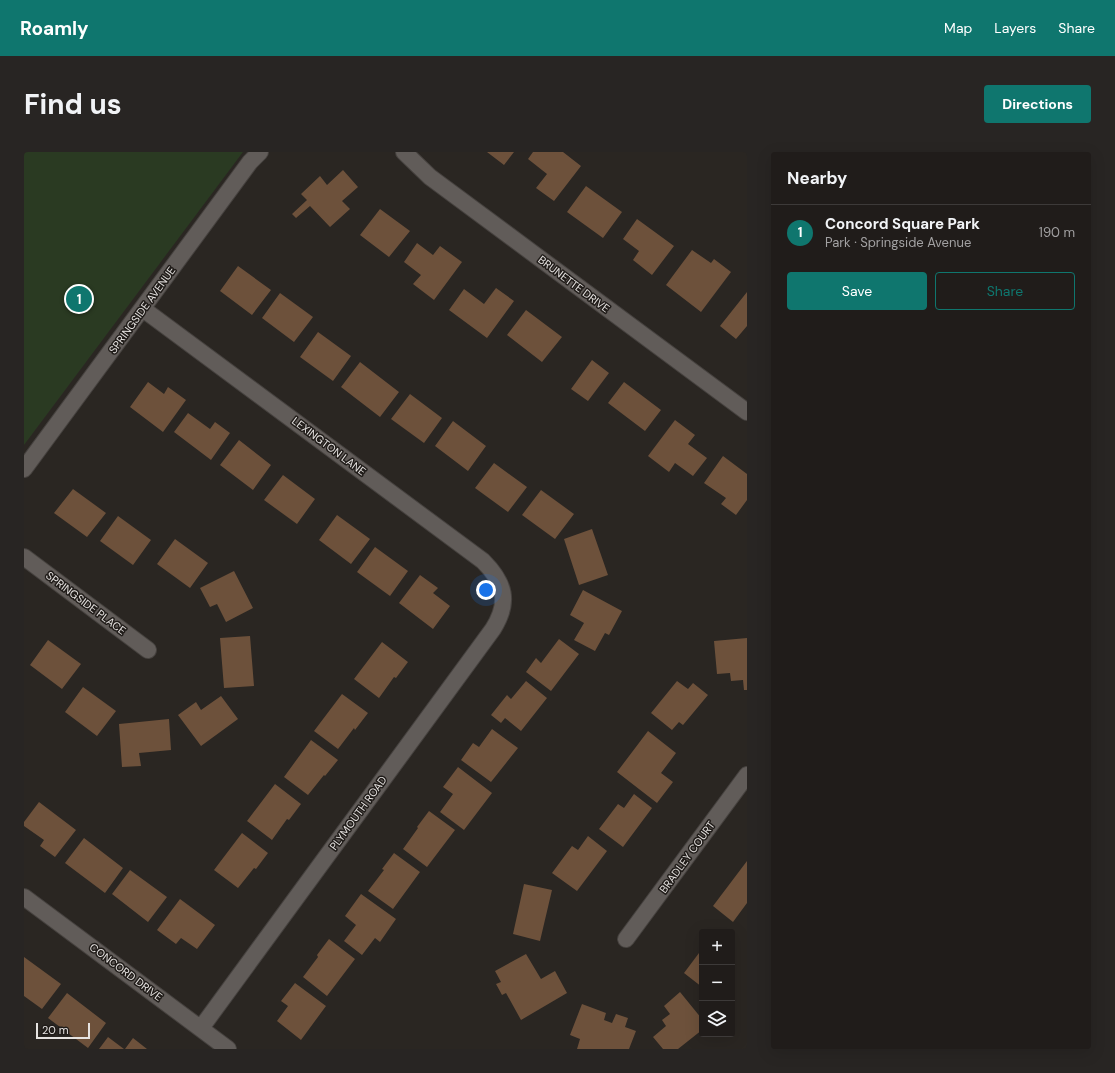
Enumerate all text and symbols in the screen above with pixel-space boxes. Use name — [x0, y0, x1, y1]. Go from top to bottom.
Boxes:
text: Roamly — [20, 16, 89, 41]
text: Map — [944, 19, 972, 37]
text: Layers — [994, 19, 1036, 37]
text: Share — [1058, 19, 1095, 37]
button: Directions — [984, 85, 1091, 123]
text: Find us — [24, 86, 122, 123]
text: Nearby — [787, 167, 847, 189]
text: Concord Square Park — [825, 214, 980, 234]
text: 1 — [798, 224, 802, 241]
text: 190 m — [1039, 224, 1075, 241]
text: Park · Springside Avenue — [825, 234, 971, 251]
street label: BRUNETTE DRIVE — [535, 253, 613, 315]
street label: SPRINGSIDE AVENUE — [106, 264, 178, 356]
button: Save — [787, 272, 927, 310]
button: Share — [935, 272, 1075, 310]
pin: 1 — [66, 284, 92, 314]
street label: LEXINGTON LANE — [289, 414, 369, 478]
street label: SPRINGSIDE PLACE — [43, 568, 129, 638]
your location — [476, 580, 496, 600]
street label: PLYMOUTH ROAD — [326, 773, 390, 853]
street label: BRADLEY COURT — [656, 818, 718, 896]
map controls — [699, 929, 735, 1037]
button: + — [699, 929, 735, 965]
street label: CONCORD DRIVE — [87, 940, 165, 1004]
button: − — [699, 965, 735, 1001]
button: layers — [699, 1001, 735, 1037]
scale bar — [36, 1021, 90, 1040]
text: 20 m — [42, 1023, 68, 1037]

